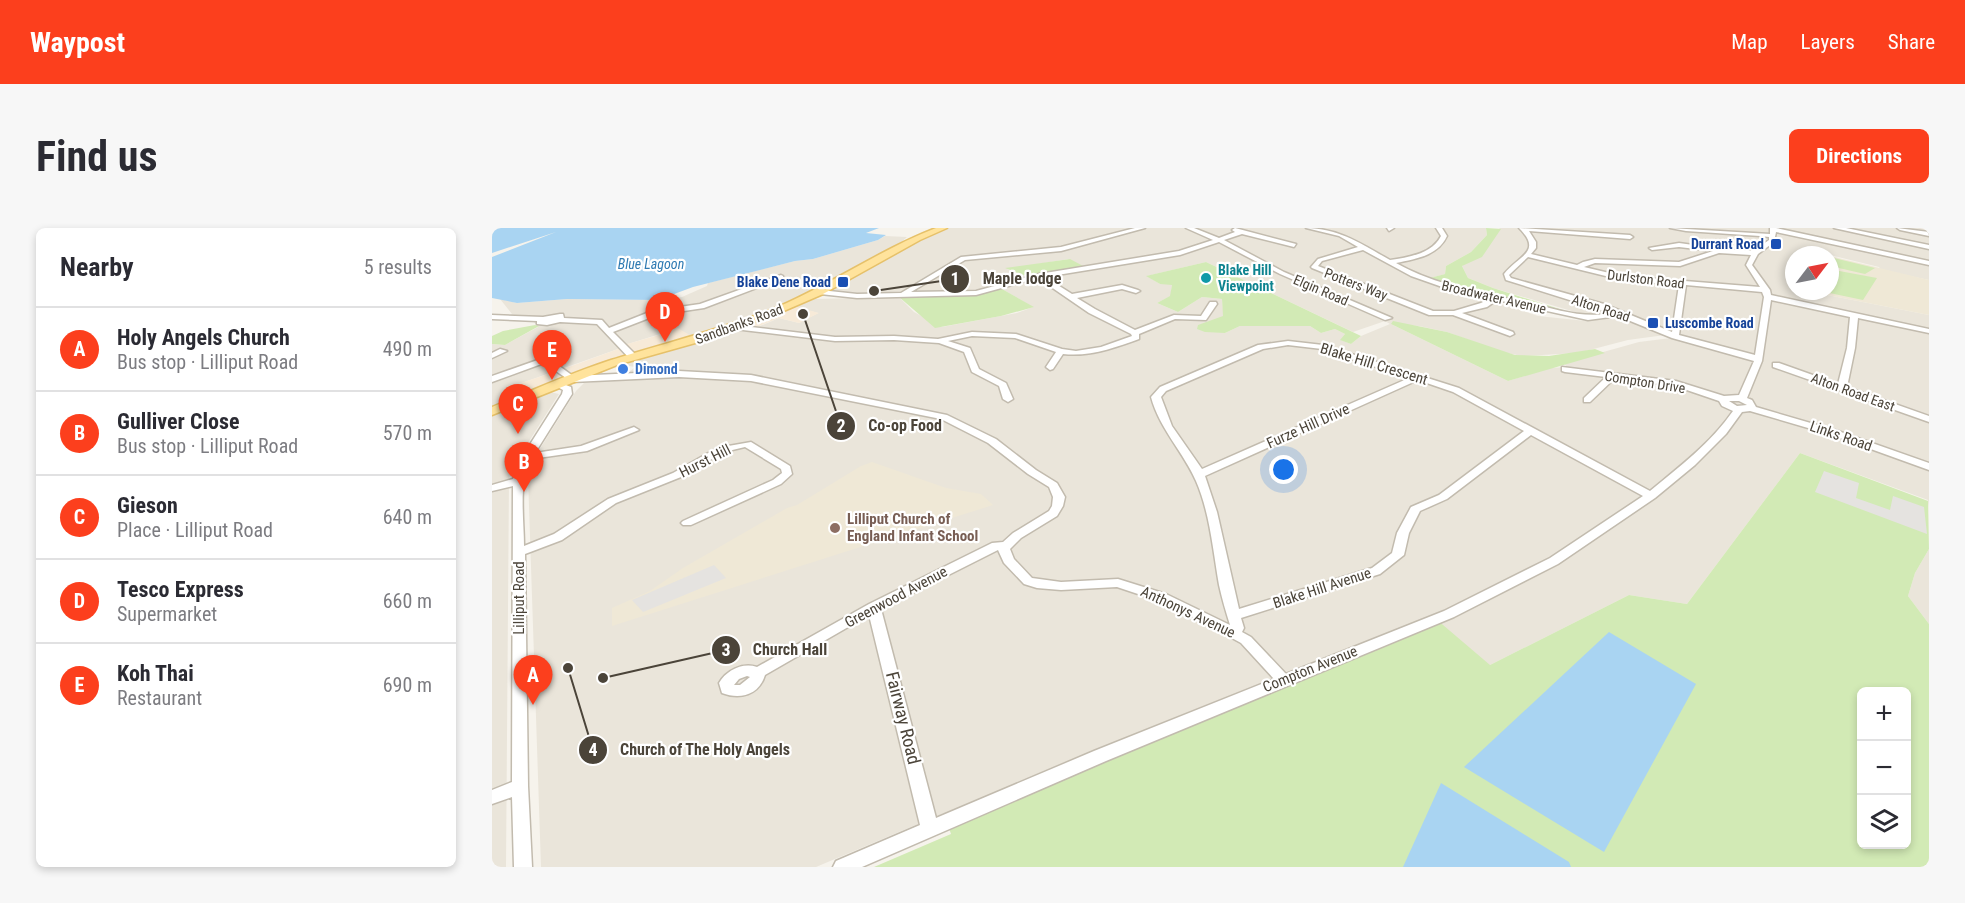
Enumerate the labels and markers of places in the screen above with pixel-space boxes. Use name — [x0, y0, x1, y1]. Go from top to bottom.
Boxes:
place label: Durrant Road — [1691, 236, 1764, 252]
marker: Durrant Road — [1769, 237, 1783, 251]
callout: Maple lodge — [940, 262, 1073, 296]
place label: Blake Hill Viewpoint — [1218, 262, 1274, 294]
marker: Blake Hill Viewpoint — [1199, 271, 1213, 285]
place label: Blake Dene Road — [737, 274, 831, 290]
marker: Blake Dene Road — [836, 275, 850, 289]
pin: D — [646, 292, 684, 342]
place label: Luscombe Road — [1665, 315, 1754, 331]
marker: Luscombe Road — [1646, 316, 1660, 330]
pin: E — [532, 330, 572, 380]
place label: Dimond — [635, 361, 678, 377]
marker: Dimond — [616, 362, 630, 376]
pin: C — [498, 384, 538, 434]
callout: Co-op Food — [826, 409, 954, 443]
pin: B — [504, 442, 543, 492]
place label: Lilliput Church of England Infant School — [847, 510, 978, 545]
marker: Lilliput Church of England Infant School — [828, 521, 842, 535]
callout: Church Hall — [711, 633, 839, 667]
pin: A — [514, 656, 552, 705]
callout: Church of The Holy Angels — [578, 733, 802, 767]

